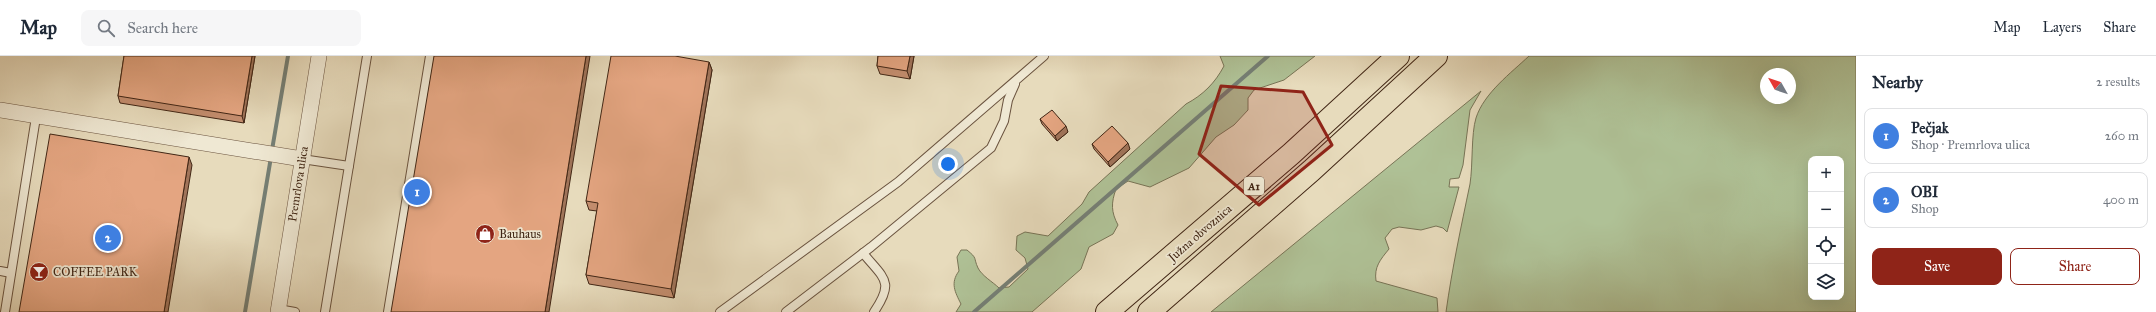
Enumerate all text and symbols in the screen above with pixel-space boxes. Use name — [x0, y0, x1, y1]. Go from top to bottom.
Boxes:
search box — [81, 10, 361, 46]
text: Map — [20, 16, 57, 39]
icon: search — [95, 17, 117, 39]
text: Search here — [127, 19, 198, 37]
text: Map — [1993, 19, 2021, 36]
text: Layers — [2043, 19, 2081, 36]
text: Share — [2103, 19, 2136, 36]
north arrow — [1760, 68, 1796, 104]
text: Nearby — [1872, 72, 1923, 93]
text: 2 results — [2096, 74, 2140, 90]
text: Pečjak — [1911, 119, 1949, 137]
text: 1 — [1883, 128, 1889, 144]
text: 260 m — [2105, 128, 2139, 144]
text: Shop · Premrlova ulica — [1911, 137, 2030, 153]
street label: Premrlova ulica — [285, 144, 311, 223]
your location — [938, 154, 958, 174]
map controls — [1808, 156, 1844, 300]
button: + — [1808, 156, 1844, 192]
pin: 1 — [404, 177, 430, 207]
road number: A1 — [1244, 177, 1264, 195]
text: OBI — [1911, 183, 1939, 201]
button: − — [1808, 192, 1844, 228]
text: 2 — [1883, 192, 1889, 208]
text: 400 m — [2103, 192, 2139, 208]
street label: Južna obvoznica — [1164, 201, 1236, 266]
text: Shop — [1911, 201, 1939, 217]
pin: 2 — [95, 223, 121, 253]
shop icon: Bauhaus — [474, 223, 496, 245]
place label: Bauhaus — [499, 227, 541, 241]
button: locate — [1808, 228, 1844, 264]
button: Save — [1872, 248, 2002, 285]
button: Share — [2010, 248, 2140, 285]
bar icon: COFFEE PARK — [28, 261, 50, 283]
button: layers — [1808, 264, 1844, 300]
place label: COFFEE PARK — [53, 265, 138, 279]

